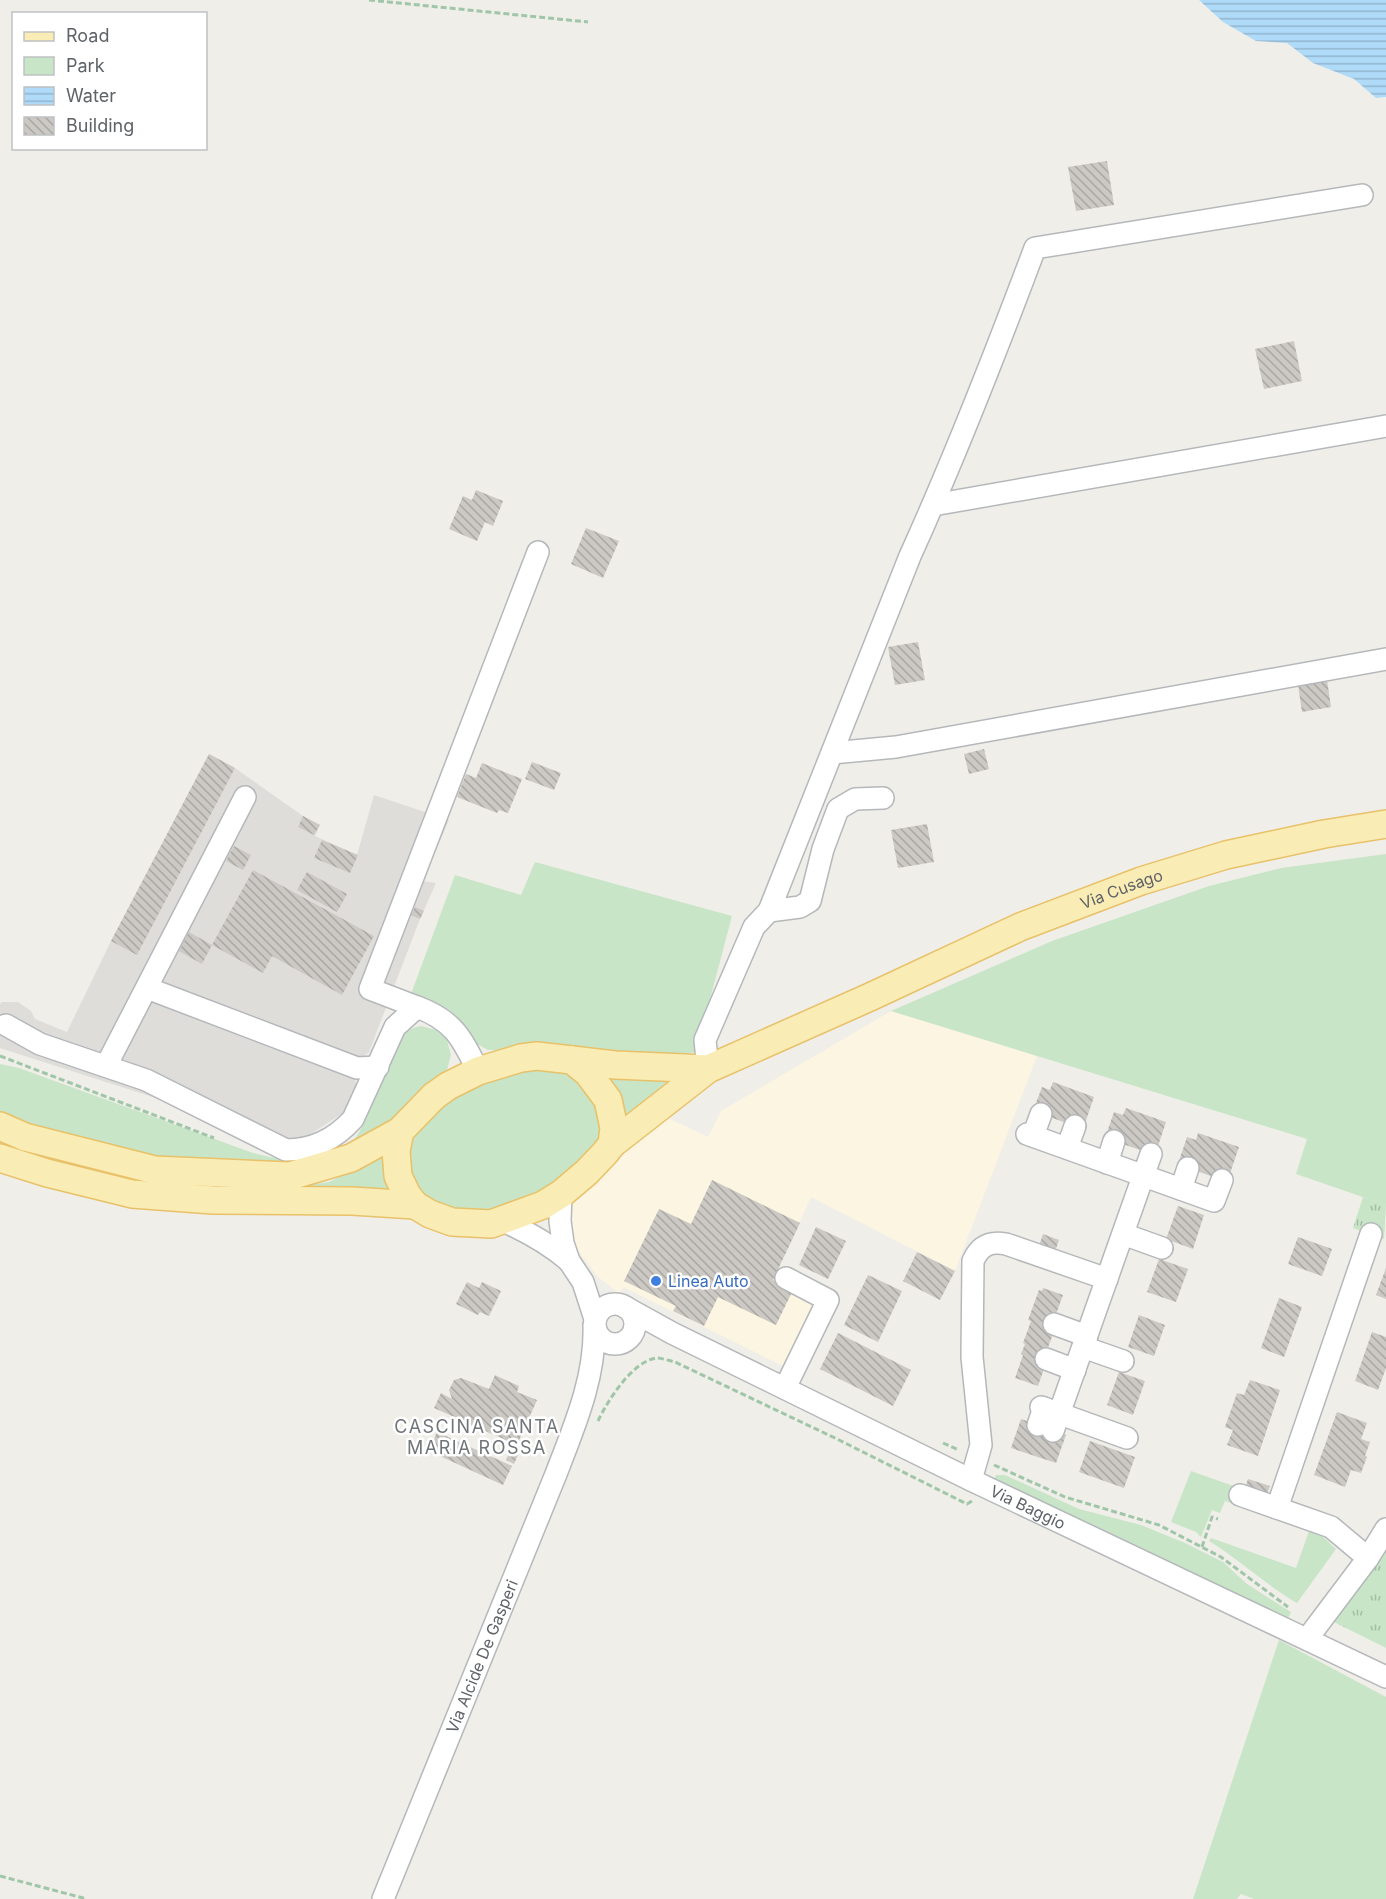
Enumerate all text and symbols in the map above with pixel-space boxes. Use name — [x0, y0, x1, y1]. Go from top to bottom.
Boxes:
legend — [12, 12, 207, 150]
text: Road — [66, 25, 109, 46]
text: Park — [66, 55, 105, 76]
text: Water — [66, 85, 116, 106]
text: Building — [66, 115, 134, 136]
street label: Via Cusago — [1077, 865, 1165, 913]
place label: Linea Auto — [668, 1271, 749, 1291]
marker: Linea Auto — [649, 1274, 663, 1288]
district label: CASCINA SANTA MARIA ROSSA — [394, 1416, 560, 1458]
street label: Via Baggio — [987, 1481, 1069, 1533]
street label: Via Alcide De Gasperi — [442, 1577, 522, 1736]

